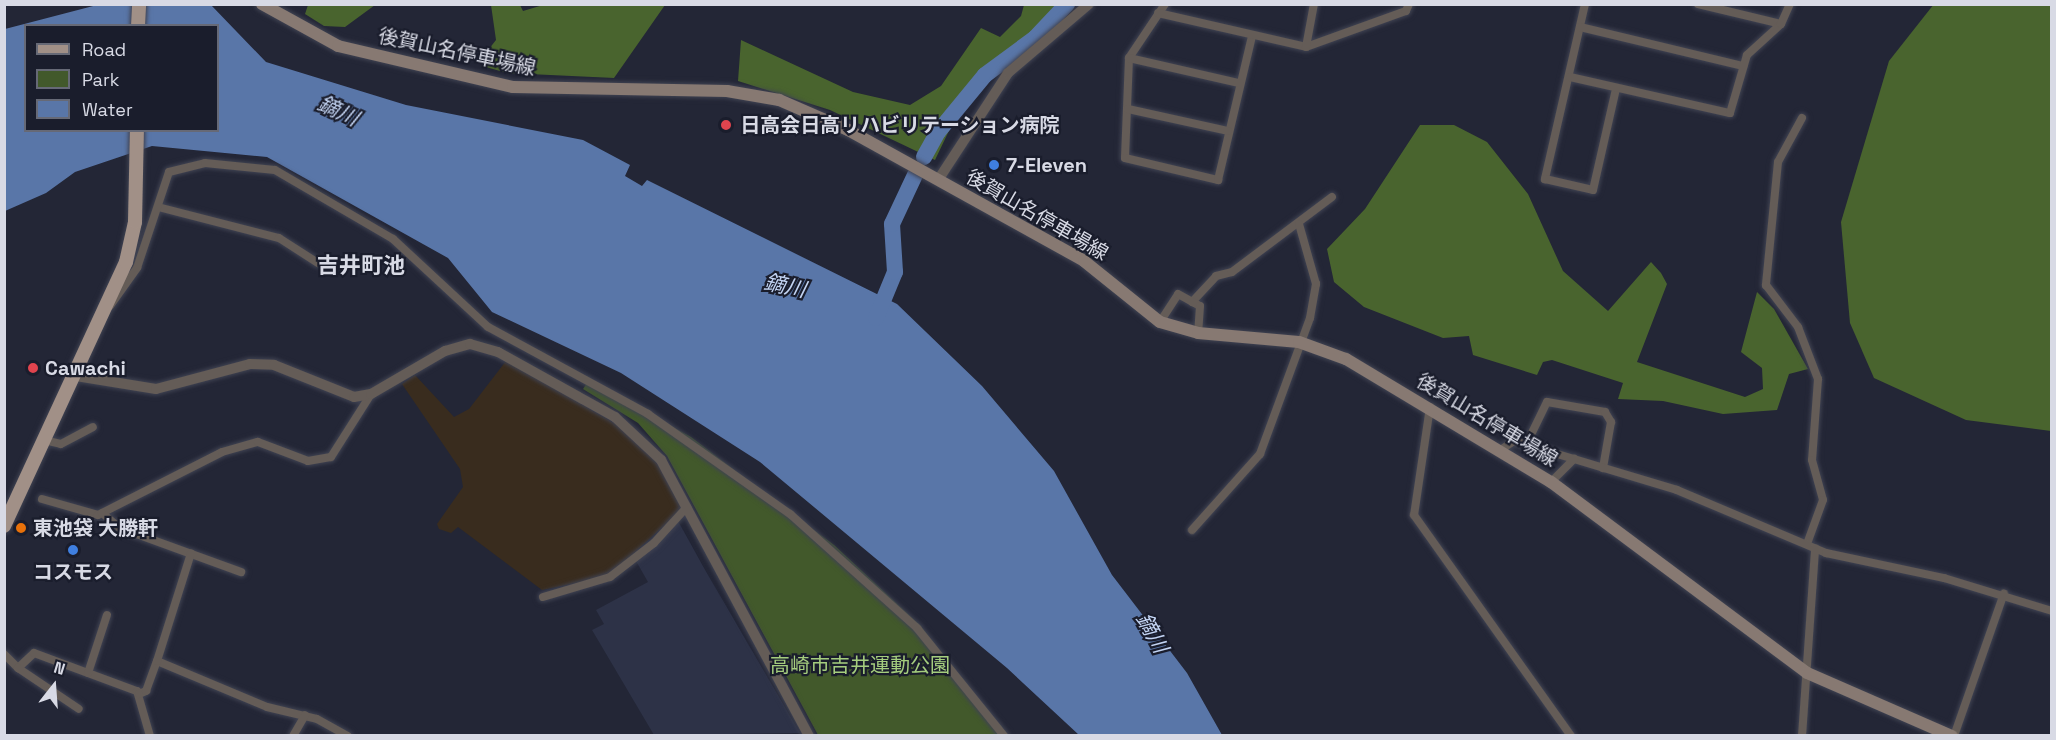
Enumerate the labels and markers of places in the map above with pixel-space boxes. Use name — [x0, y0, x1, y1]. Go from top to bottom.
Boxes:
place label: 日高会日高リハビリテーション病院 — [740, 113, 1060, 137]
marker: 日高会日高リハビリテーション病院 — [717, 116, 735, 134]
place label: 7-Eleven — [1006, 153, 1087, 177]
marker: 7-Eleven — [987, 158, 1001, 172]
place label: Cawachi — [45, 356, 126, 380]
marker: Cawachi — [26, 361, 40, 375]
place label: 東池袋 大勝軒 — [33, 516, 158, 540]
marker: 東池袋 大勝軒 — [14, 521, 28, 535]
marker: コスモス — [66, 543, 80, 557]
place label: コスモス — [33, 560, 113, 584]

